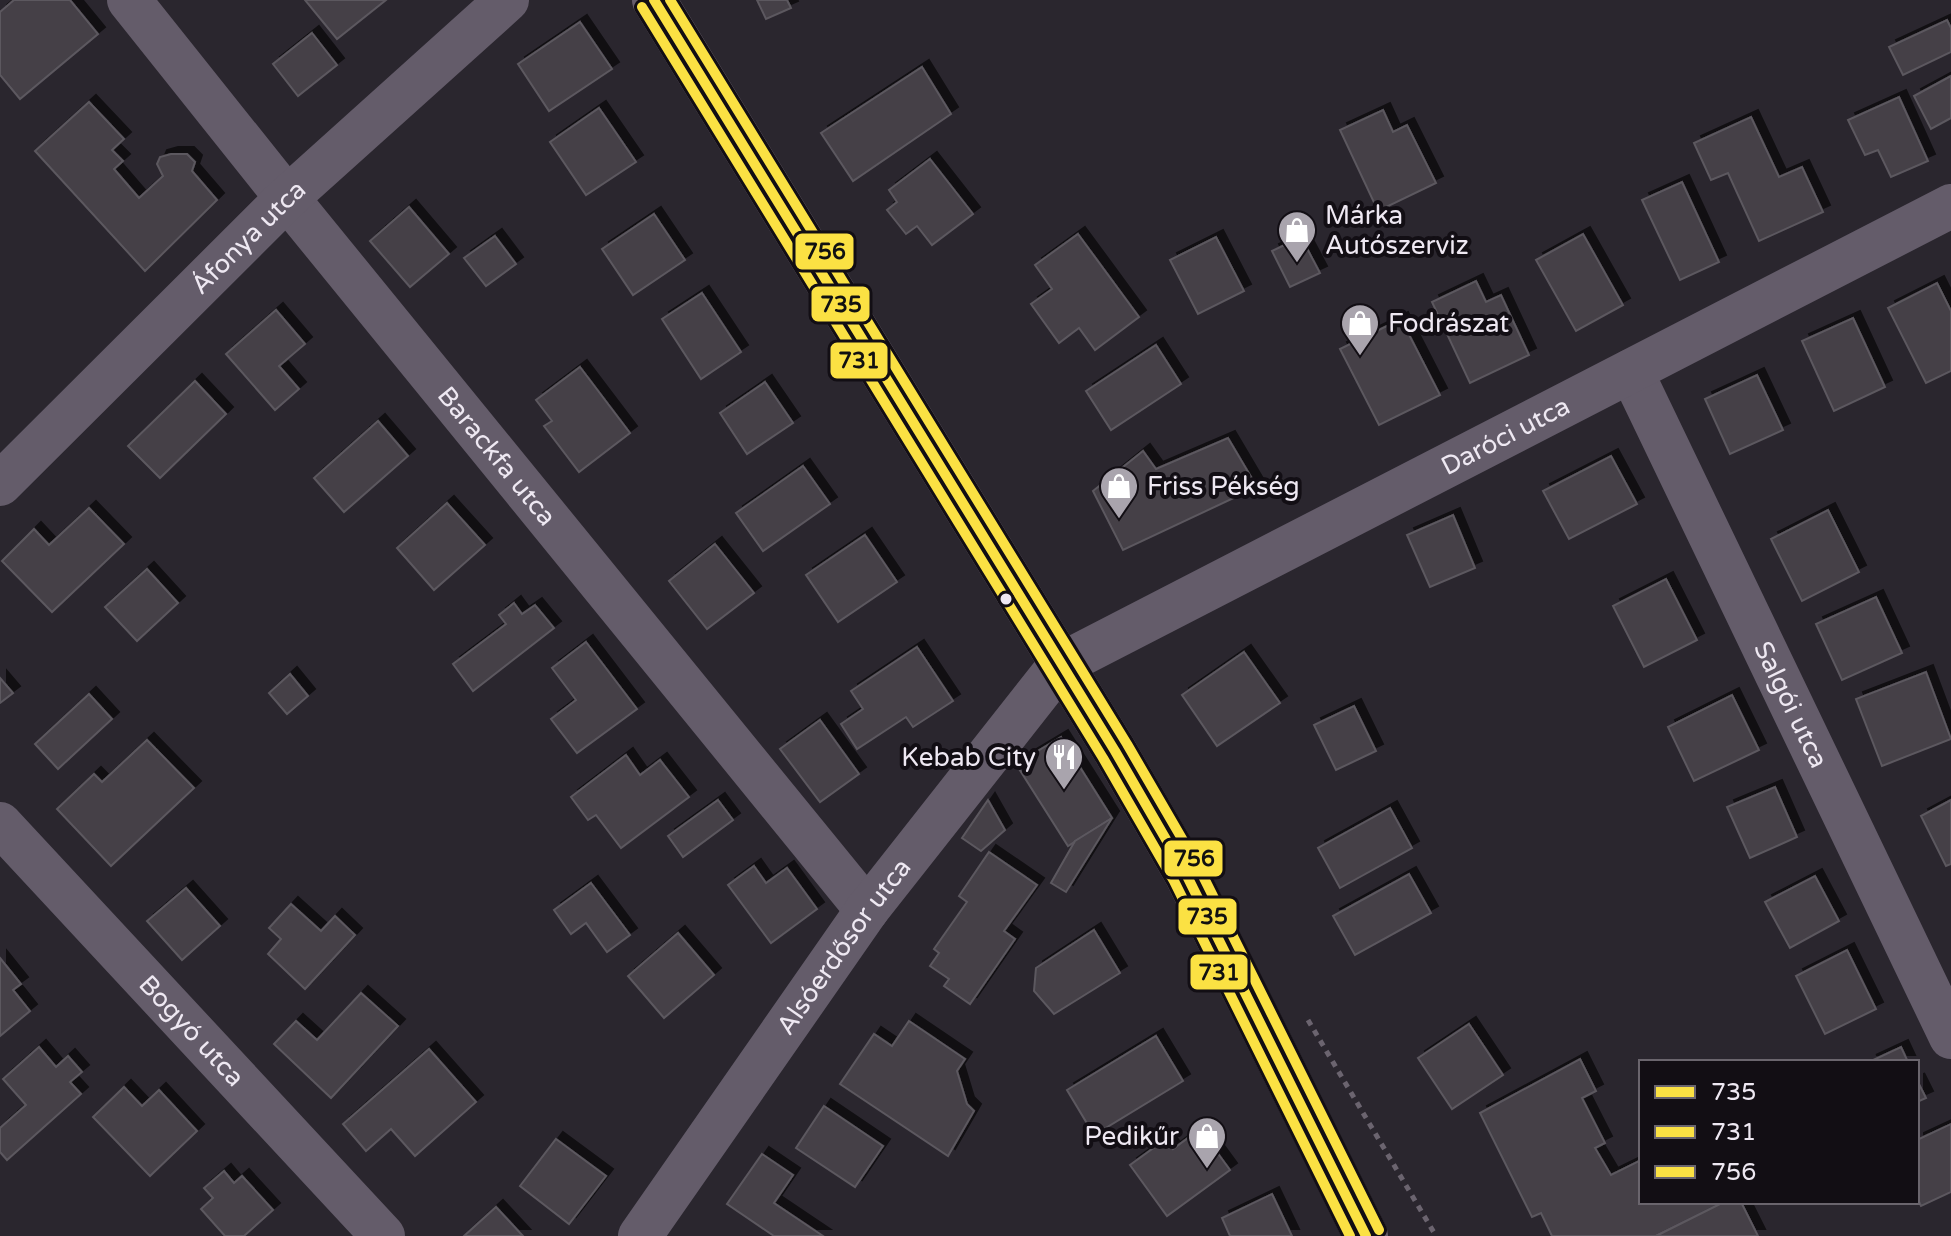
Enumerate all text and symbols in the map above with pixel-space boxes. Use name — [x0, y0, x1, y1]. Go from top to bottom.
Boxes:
street label: Áfonya utca — [185, 174, 312, 301]
place label: Márka Autószerviz — [1325, 200, 1469, 261]
shop icon: Márka Autószerviz — [1276, 209, 1318, 264]
line badge: 756 — [794, 232, 855, 271]
text: 756 — [804, 239, 846, 265]
line badge: 735 — [810, 285, 871, 323]
text: 735 — [820, 292, 862, 318]
shop icon: Fodrászat — [1339, 302, 1381, 357]
place label: Fodrászat — [1388, 308, 1509, 339]
line badge: 731 — [829, 341, 889, 380]
text: 731 — [838, 348, 880, 374]
street label: Barackfa utca — [431, 380, 563, 532]
street label: Daróci utca — [1436, 390, 1575, 482]
shop icon: Friss Pékség — [1098, 465, 1140, 520]
place label: Friss Pékség — [1147, 471, 1300, 502]
unlabelled marker — [998, 591, 1014, 607]
street label: Salgói utca — [1747, 636, 1834, 773]
restaurant icon: Kebab City — [1043, 736, 1085, 791]
place label: Kebab City — [901, 742, 1036, 773]
line badge: 756 — [1163, 839, 1224, 878]
text: 756 — [1173, 846, 1215, 872]
street label: Alsóerdősor utca — [770, 852, 918, 1041]
line badge: 735 — [1177, 897, 1238, 936]
text: 735 — [1186, 904, 1228, 930]
line badge: 731 — [1189, 953, 1249, 991]
text: 731 — [1198, 960, 1240, 986]
street label: Bogyó utca — [132, 969, 251, 1093]
legend — [1639, 1060, 1919, 1204]
text: 735 — [1711, 1078, 1756, 1107]
shop icon: Pedikűr — [1186, 1115, 1228, 1170]
text: 731 — [1711, 1118, 1756, 1147]
place label: Pedikűr — [1084, 1121, 1179, 1152]
text: 756 — [1711, 1158, 1756, 1187]

